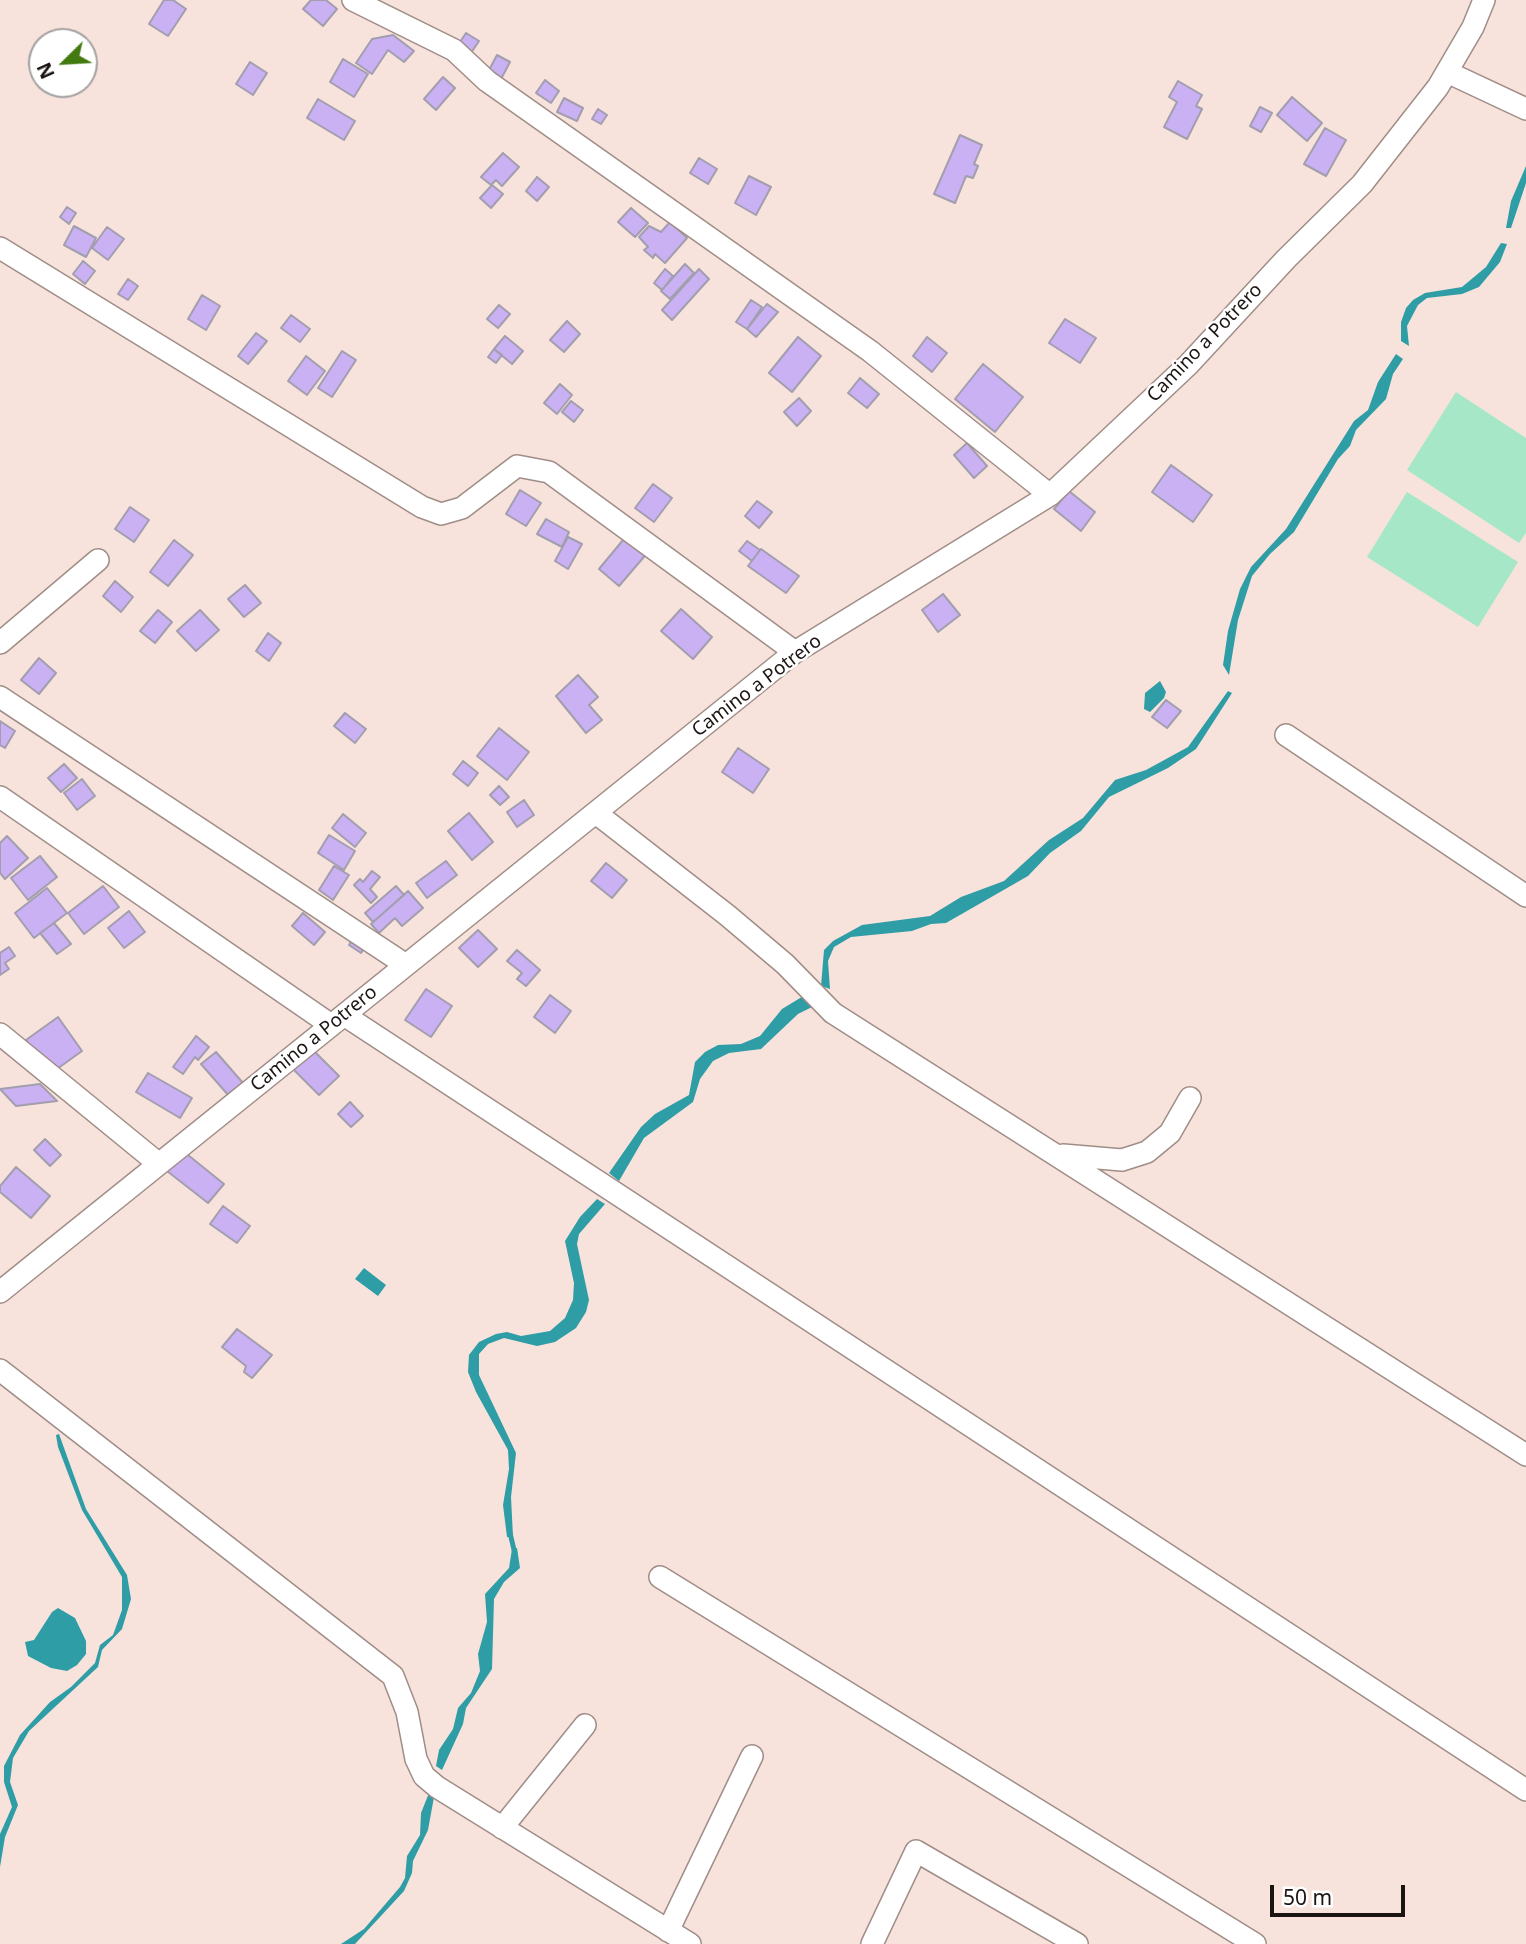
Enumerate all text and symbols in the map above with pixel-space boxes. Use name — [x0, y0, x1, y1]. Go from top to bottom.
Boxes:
north arrow — [28, 28, 98, 98]
text: N — [31, 58, 61, 83]
street label: Camino a Potrero — [1143, 279, 1267, 407]
street label: Camino a Potrero — [688, 630, 826, 742]
street label: Camino a Potrero — [246, 981, 382, 1097]
scale bar — [1274, 1870, 1409, 1914]
text: 50 m — [1283, 1883, 1332, 1911]

